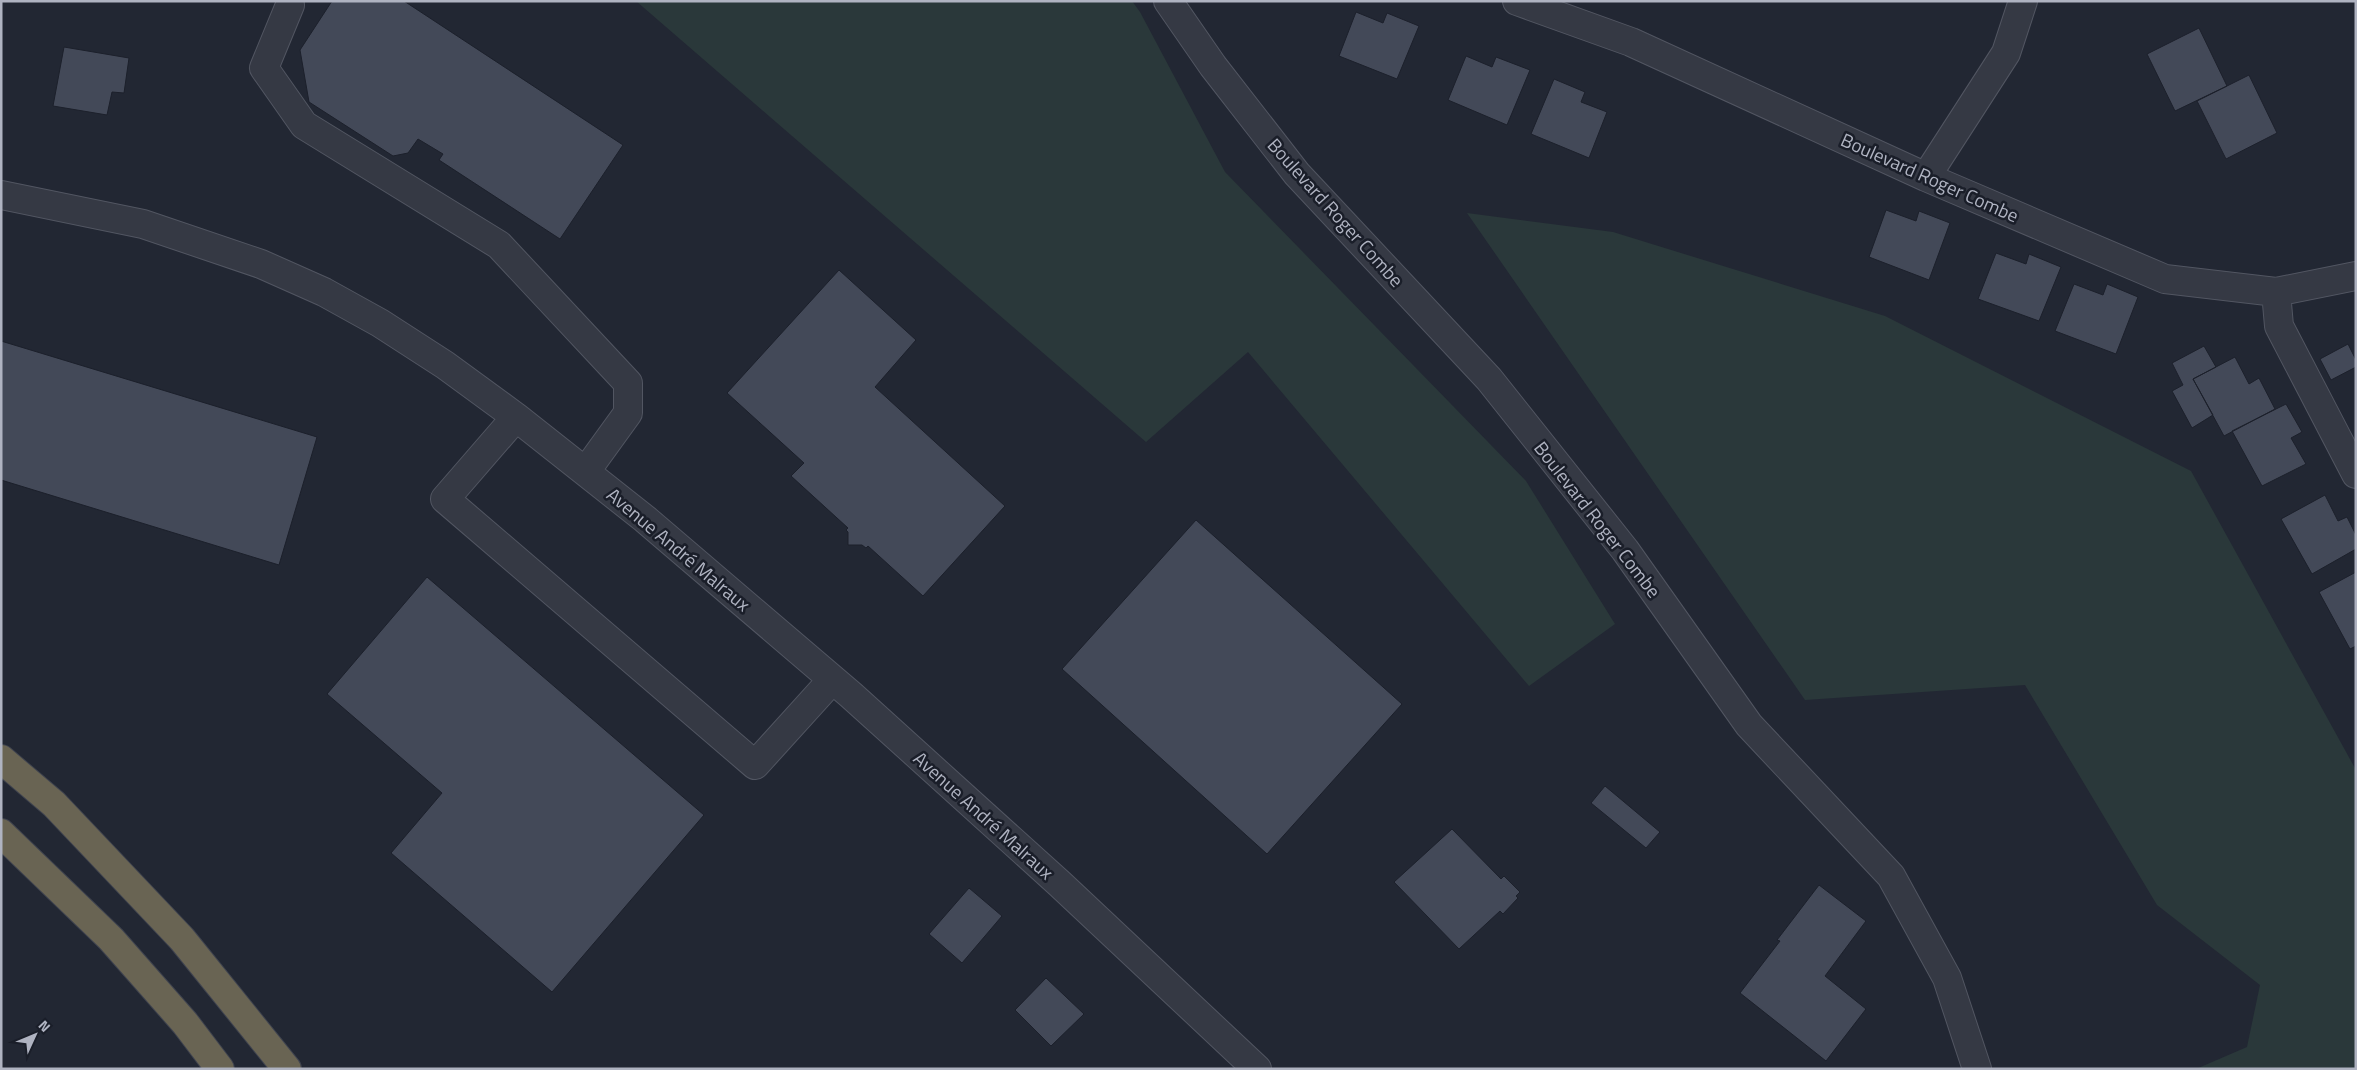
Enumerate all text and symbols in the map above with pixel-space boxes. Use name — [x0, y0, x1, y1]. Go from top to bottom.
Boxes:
street label: Boulevard Roger Combe — [1836, 125, 2024, 229]
street label: Boulevard Roger Combe — [1261, 131, 1411, 293]
street label: Boulevard Roger Combe — [1527, 434, 1669, 604]
street label: Avenue André Malraux — [601, 480, 758, 618]
street label: Avenue André Malraux — [907, 744, 1061, 886]
north arrow — [10, 1010, 60, 1060]
text: N — [34, 1015, 56, 1036]

